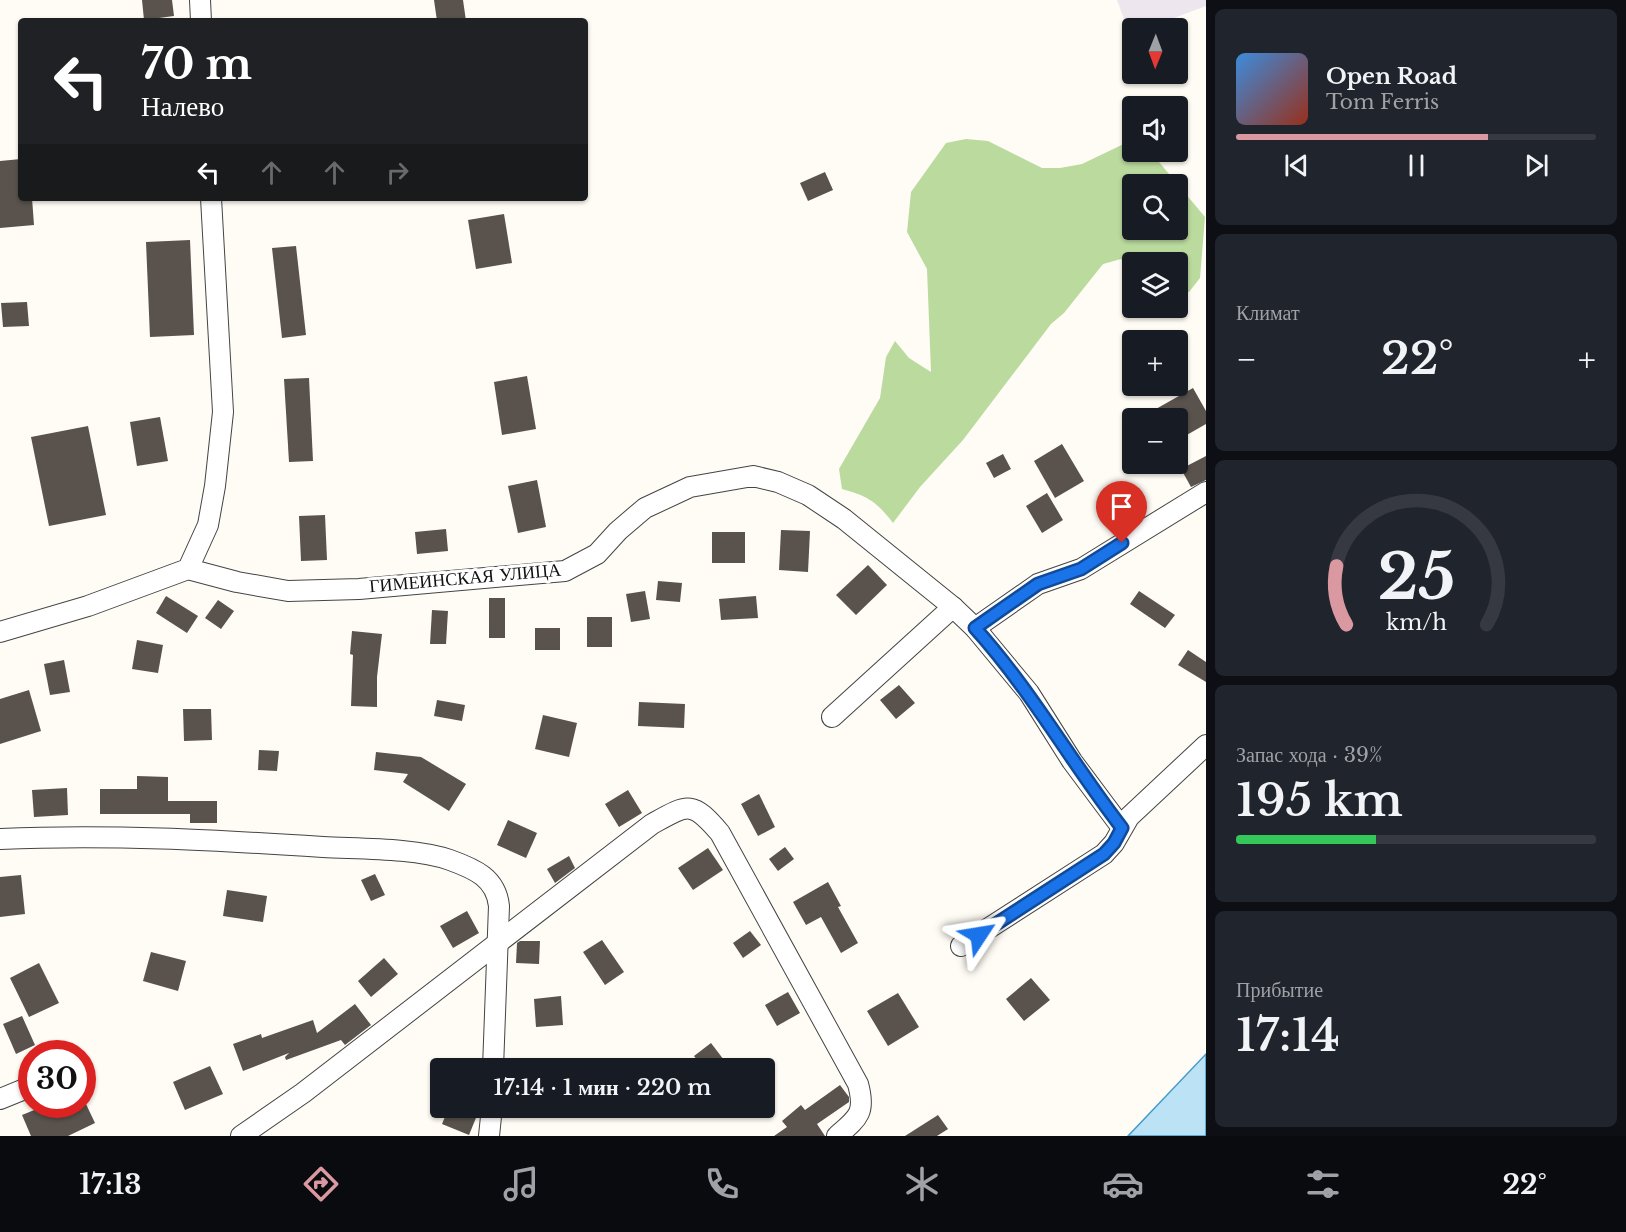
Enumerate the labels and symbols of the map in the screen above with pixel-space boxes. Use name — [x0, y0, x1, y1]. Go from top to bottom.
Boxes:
north arrow — [1122, 18, 1188, 84]
pin — [1096, 481, 1147, 543]
street label: ГИМЕИНСКАЯ УЛИЦА — [368, 559, 562, 597]
position arrow — [947, 903, 1011, 967]
speed limit sign: 30 — [18, 1040, 96, 1118]

